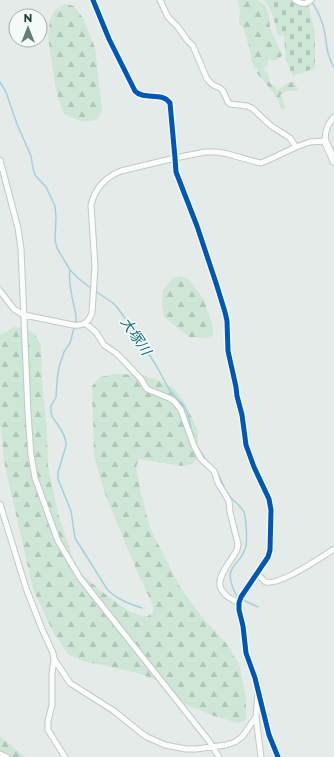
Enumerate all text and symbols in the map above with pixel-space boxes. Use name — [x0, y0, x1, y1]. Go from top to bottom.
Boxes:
north arrow — [8, 8, 48, 48]
text: N — [24, 11, 32, 25]
water label: 大塚川 — [117, 314, 156, 360]

